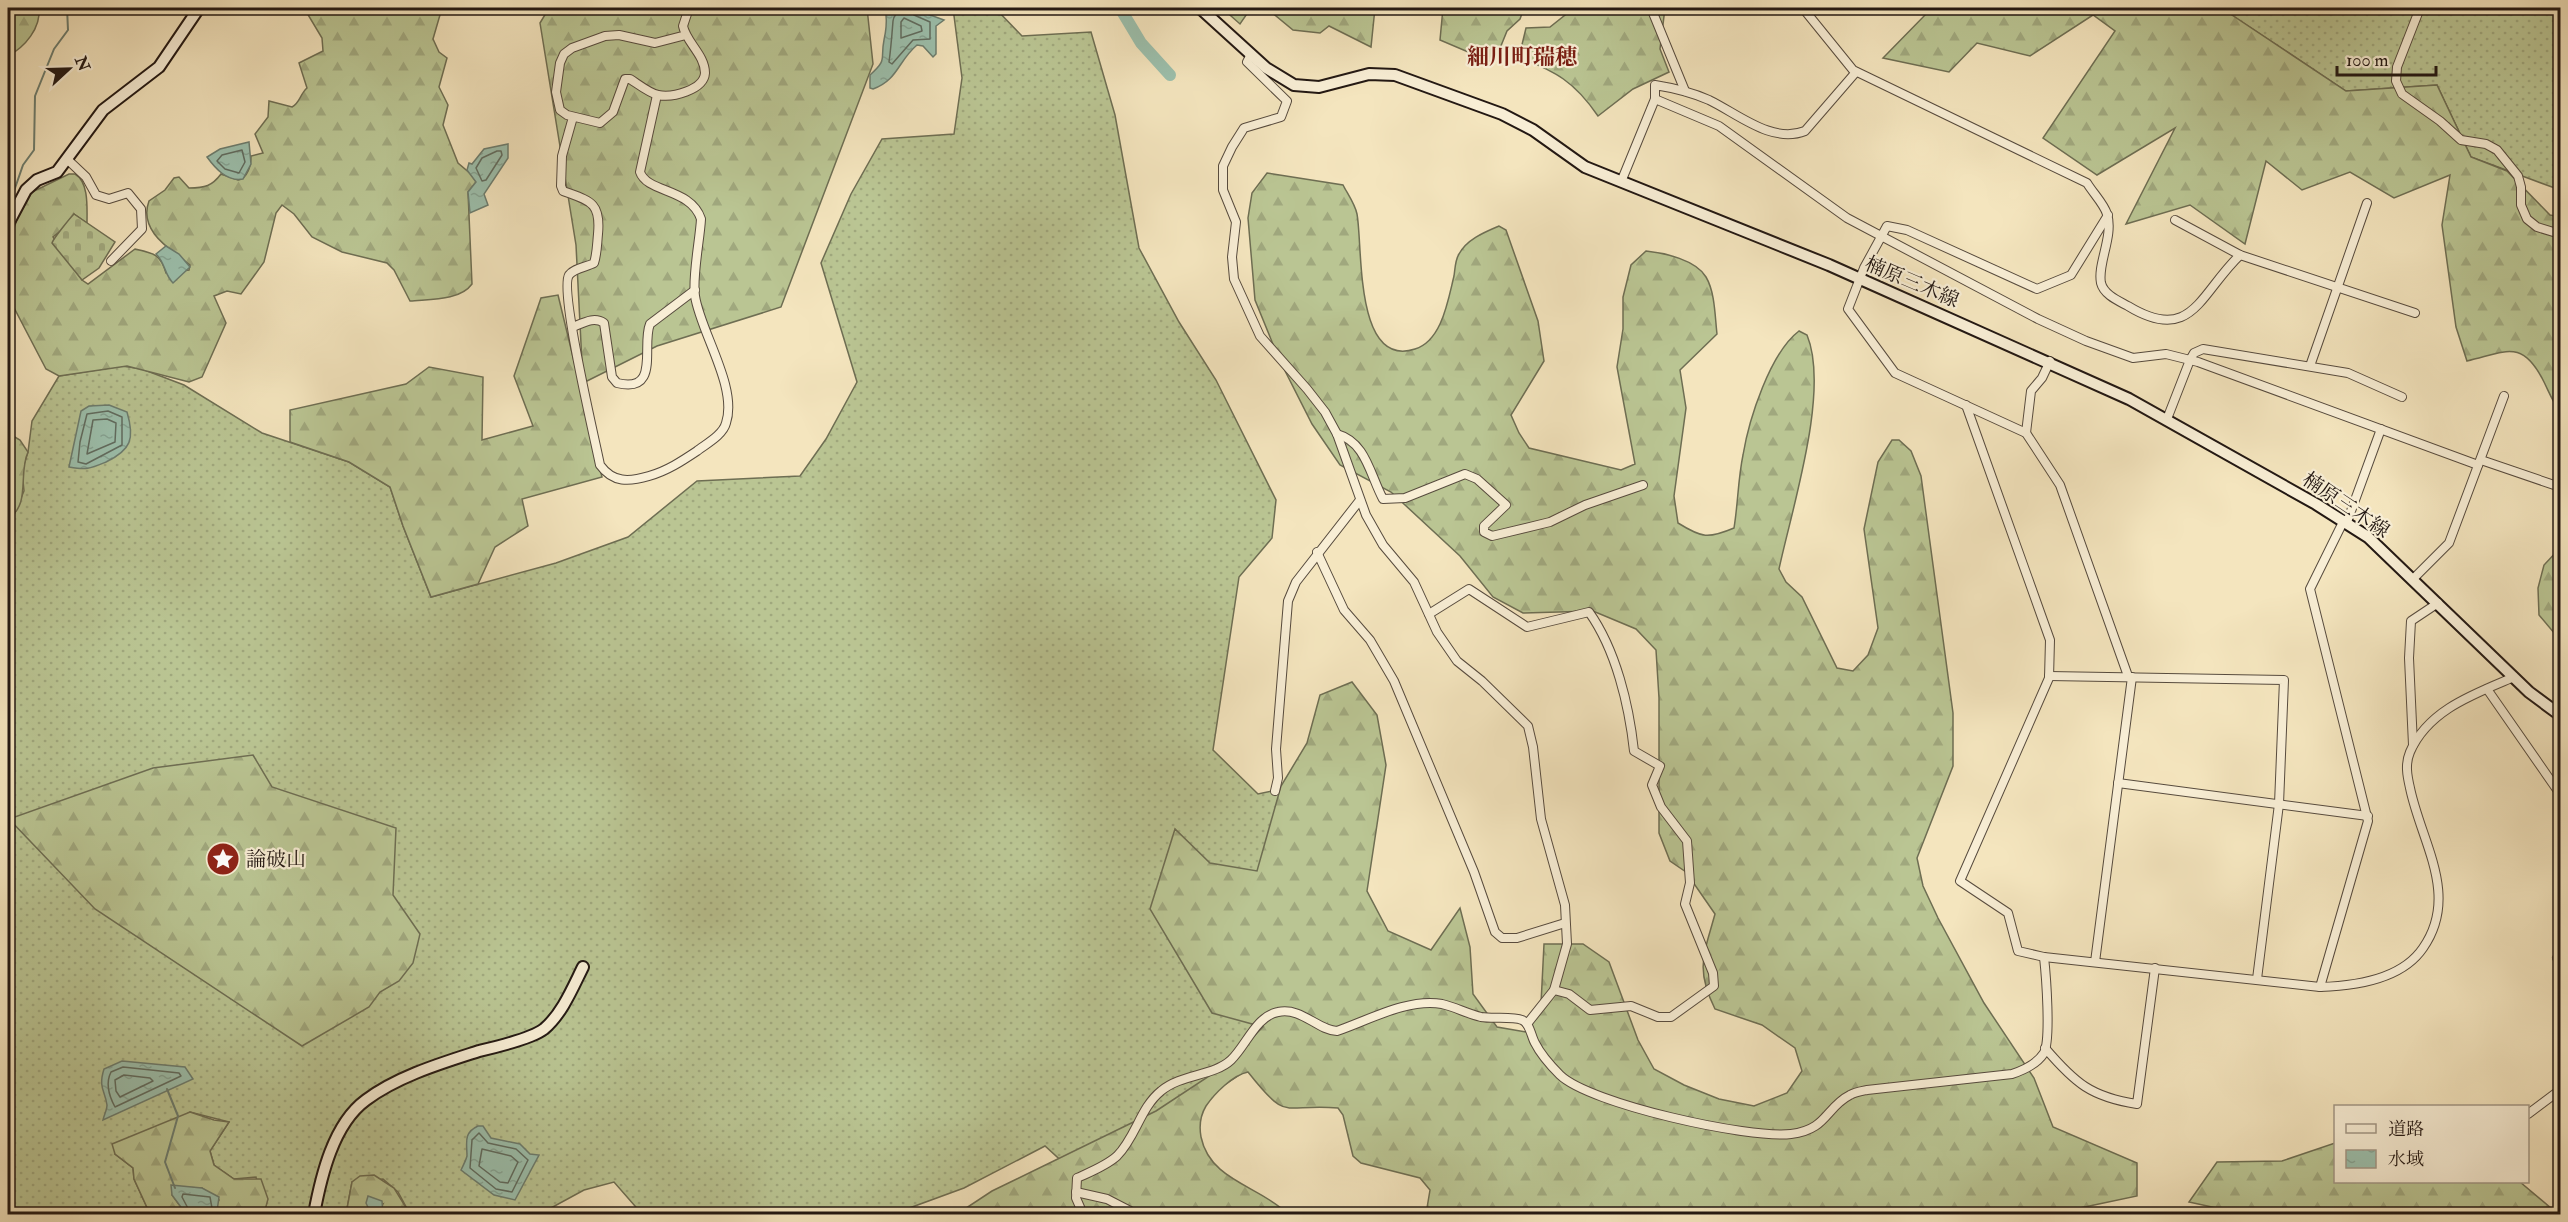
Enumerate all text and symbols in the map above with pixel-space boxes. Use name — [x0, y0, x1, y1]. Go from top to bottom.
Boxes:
north arrow — [39, 39, 99, 99]
scale bar — [2337, 39, 2436, 77]
district label: 細川町瑞穂 — [1467, 43, 1577, 71]
text: 100 m — [2346, 49, 2389, 72]
text: N — [70, 52, 94, 75]
street label: 楠原三木線 — [1861, 251, 1963, 313]
street label: 楠原三木線 — [2298, 467, 2394, 543]
place icon: 論破山 — [205, 841, 241, 877]
place label: 論破山 — [246, 847, 306, 872]
legend — [2334, 1105, 2529, 1183]
text: 道路 — [2388, 1118, 2424, 1141]
text: 水域 — [2388, 1148, 2424, 1171]

